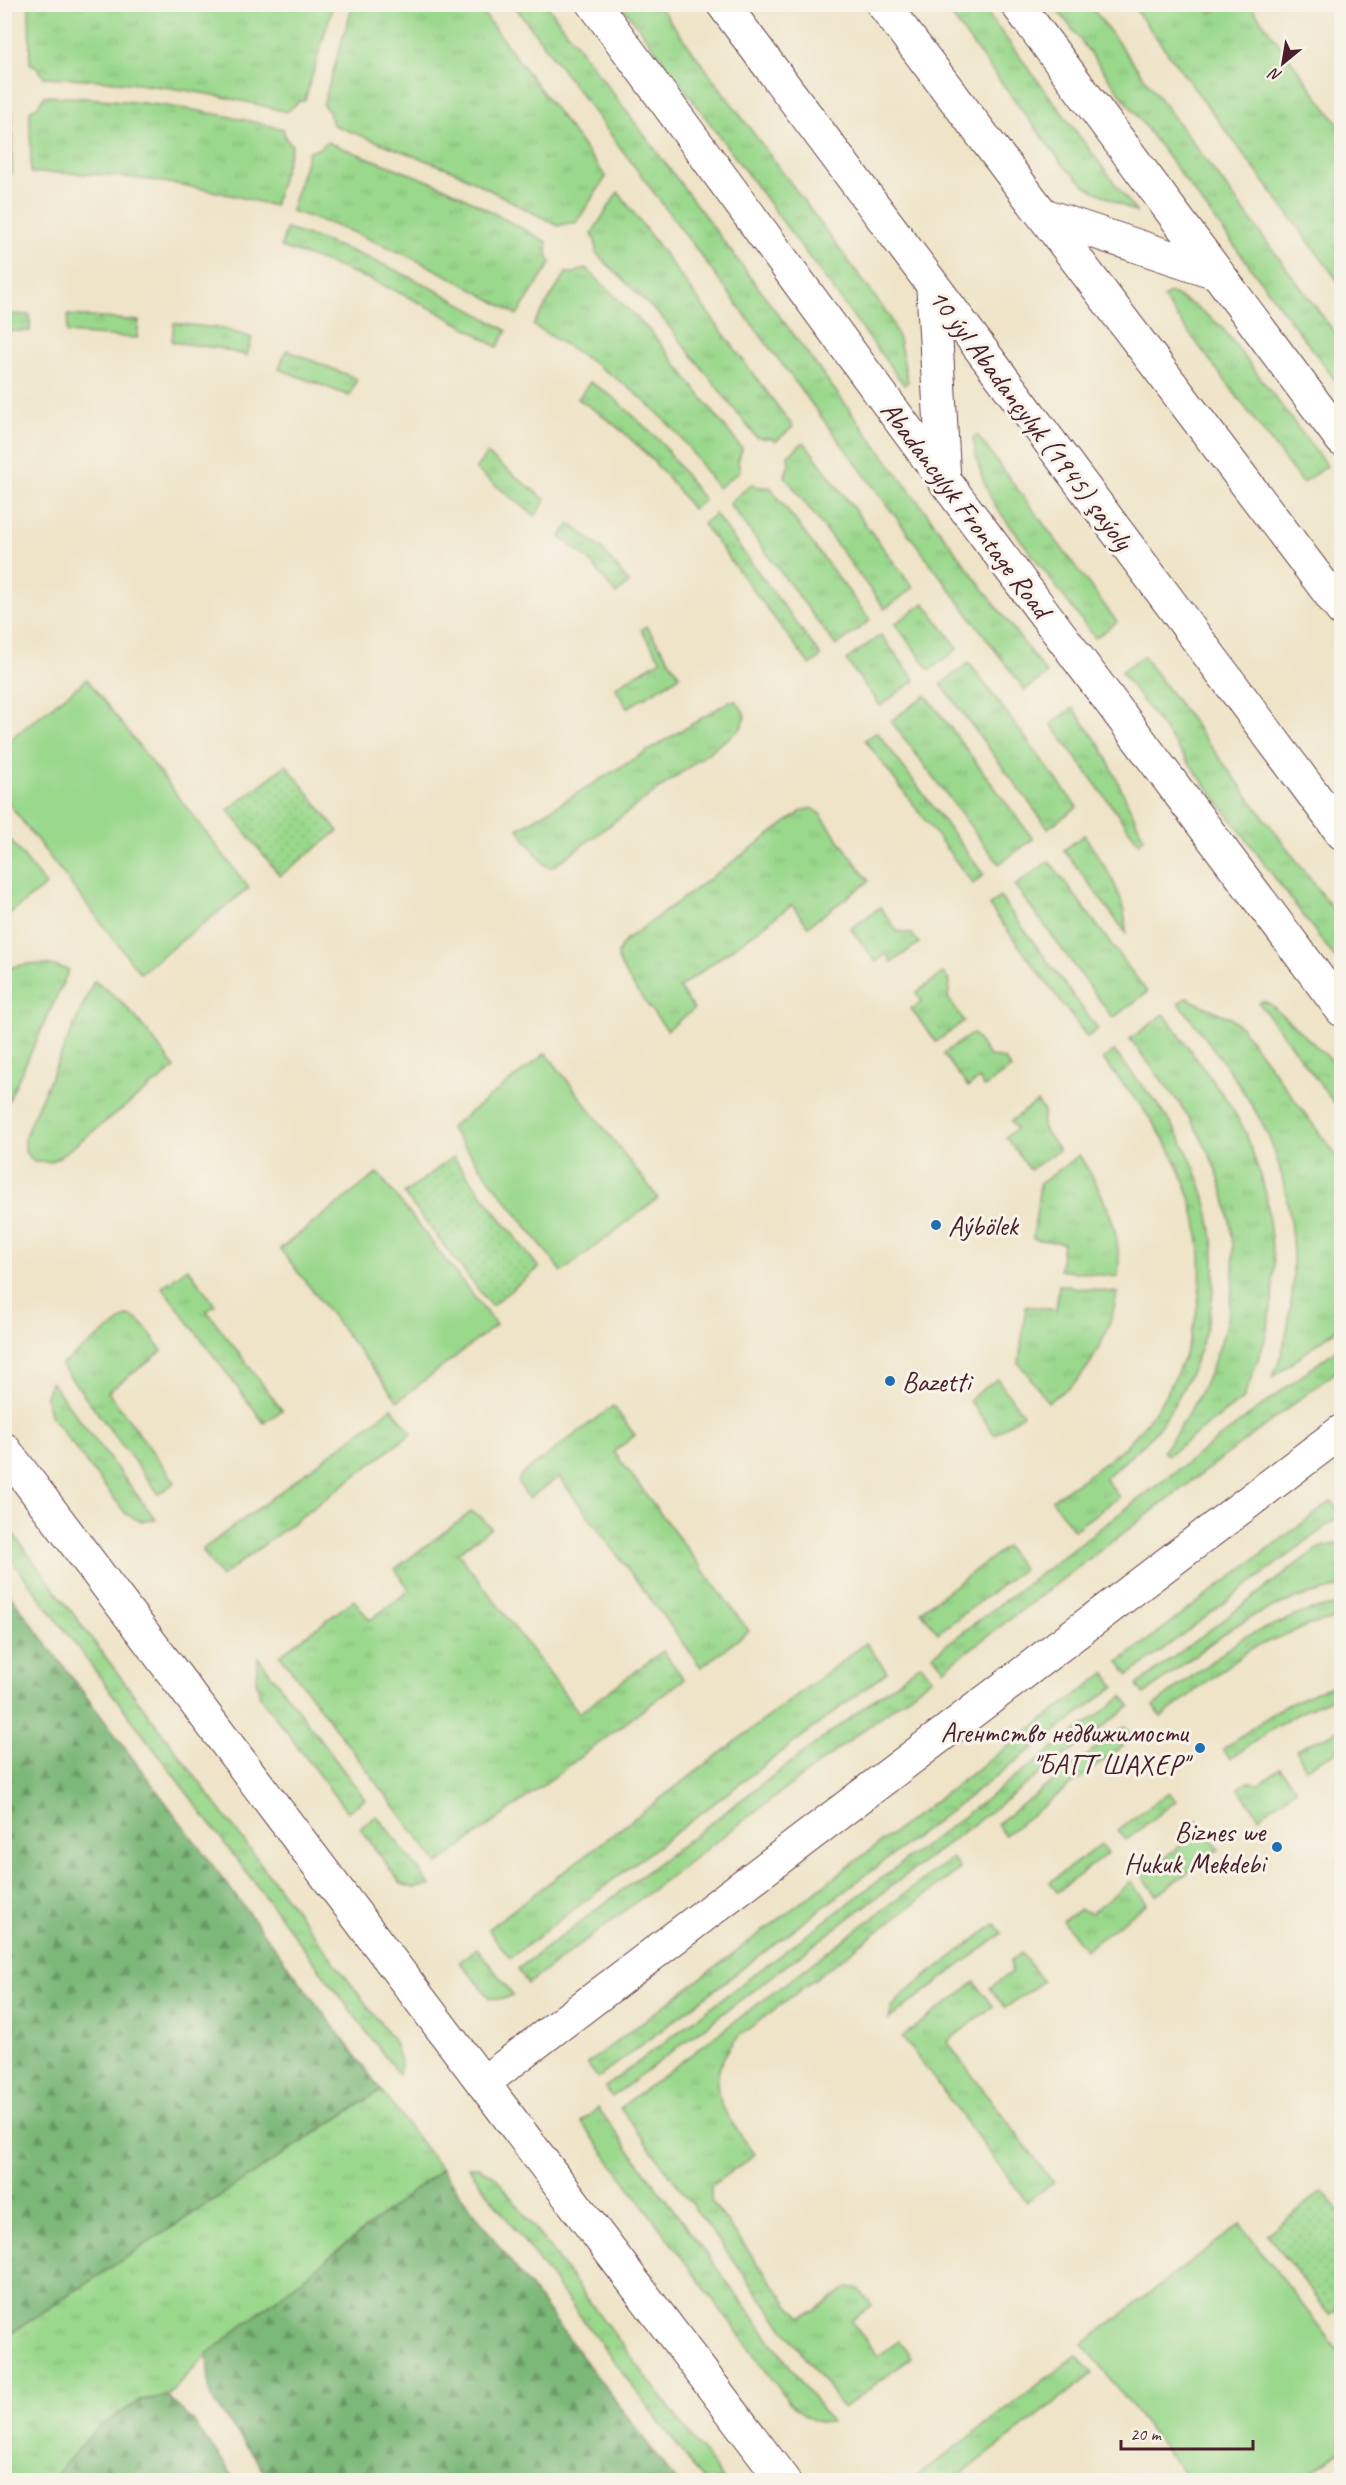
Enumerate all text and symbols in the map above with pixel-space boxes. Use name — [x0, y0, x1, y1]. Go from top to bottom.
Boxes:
north arrow — [1253, 33, 1313, 93]
text: N — [1264, 62, 1285, 86]
street label: 10 ýyl Abadançylyk (1945) şaýoly — [921, 282, 1142, 558]
street label: Abadancylyk Frontage Road — [873, 394, 1061, 627]
place label: Aýbölek — [948, 1208, 1020, 1243]
marker: Aýbölek — [929, 1218, 943, 1232]
place label: Bazetti — [902, 1364, 974, 1399]
marker: Bazetti — [883, 1374, 897, 1388]
place label: Агентство недвижимости "БАГТ ШАХЕР" — [941, 1715, 1193, 1782]
marker: Агентство недвижимости "БАГТ ШАХЕР" — [1193, 1741, 1207, 1755]
place label: Biznes we Hukuk Mekdebi — [1124, 1814, 1269, 1881]
marker: Biznes we Hukuk Mekdebi — [1270, 1840, 1284, 1854]
scale bar — [1121, 2413, 1253, 2451]
text: 20 m — [1130, 2423, 1163, 2445]

